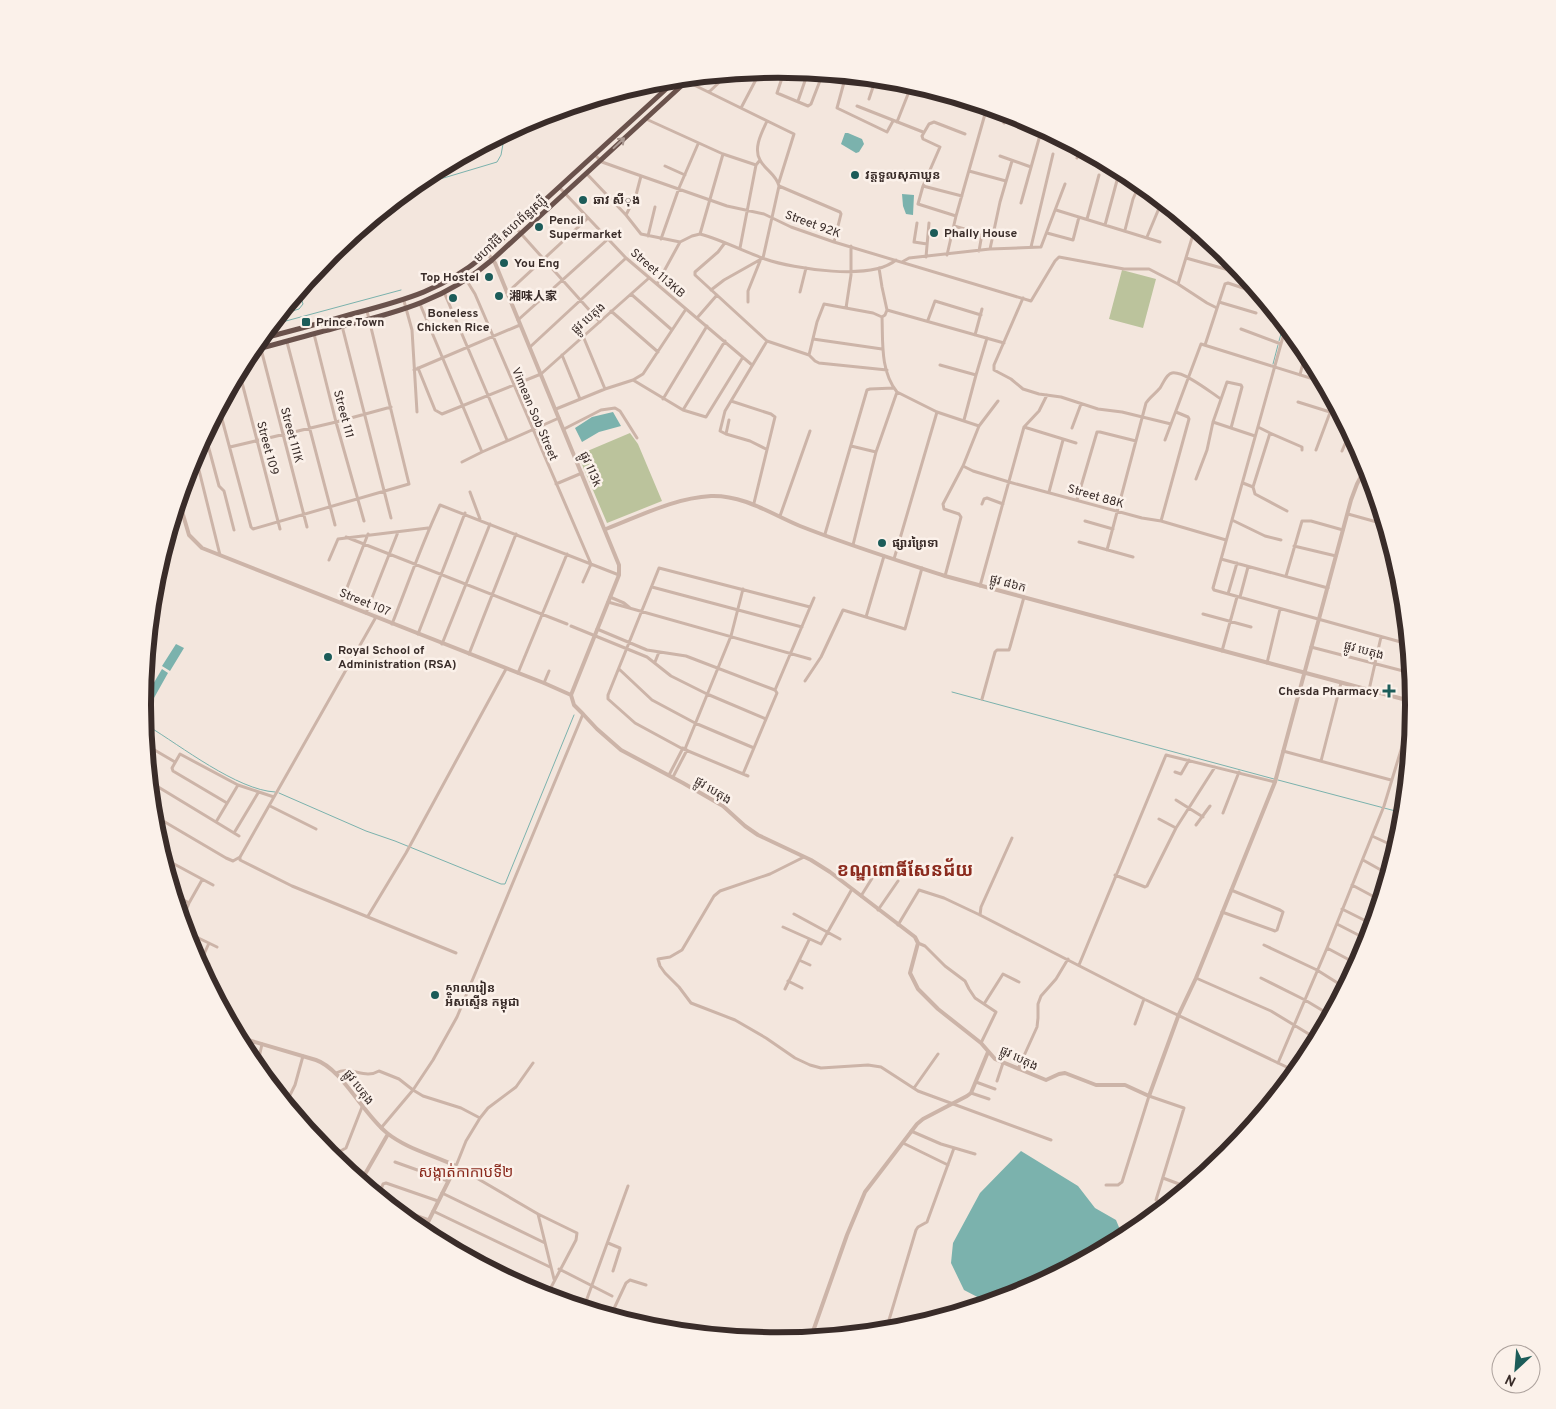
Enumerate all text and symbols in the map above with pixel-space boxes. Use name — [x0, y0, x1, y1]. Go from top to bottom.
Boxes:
one-way arrow — [612, 137, 625, 149]
place label: វត្តទួលសុភាឃួន — [865, 168, 940, 184]
marker: វត្តទួលសុភាឃួន — [849, 169, 861, 181]
street label: មហាវិថី សហព័ន្ធរុស្ស៊ី — [471, 192, 551, 267]
place label: ឆាវ សីុង — [593, 192, 640, 209]
marker: ឆាវ សីុង — [577, 194, 589, 206]
street label: Street 92K — [783, 207, 843, 242]
place label: Pencil Supermarket — [549, 213, 622, 243]
marker: Pencil Supermarket — [533, 221, 545, 233]
place label: Phally House — [944, 226, 1018, 242]
marker: Phally House — [928, 227, 940, 239]
street label: Street 113KB — [627, 245, 688, 302]
place label: You Eng — [514, 256, 560, 272]
marker: You Eng — [498, 257, 510, 269]
place label: Top Hostel — [420, 270, 479, 286]
marker: Top Hostel — [483, 271, 495, 283]
place label: 湘味人家 — [509, 289, 557, 305]
marker: 湘味人家 — [493, 290, 505, 302]
marker: Boneless Chicken Rice — [447, 292, 459, 304]
street label: ផ្លូវ បេតុង — [568, 299, 610, 339]
place label: Boneless Chicken Rice — [417, 306, 490, 336]
place label: Prince Town — [316, 315, 384, 331]
marker: Prince Town — [300, 316, 312, 328]
street label: Vimean Sob Street — [507, 365, 561, 464]
street label: Street 111 — [329, 388, 357, 440]
street label: Street 111K — [276, 406, 306, 465]
street label: Street 109 — [252, 420, 282, 477]
street label: ផ្លូវ 113k — [574, 449, 605, 490]
street label: Street 88K — [1065, 481, 1126, 513]
place label: ផ្សារព្រៃទា — [892, 536, 938, 552]
marker: ផ្សារព្រៃទា — [876, 537, 888, 549]
street label: ផ្លូវ ៨៦ក — [987, 571, 1028, 598]
street label: Street 107 — [337, 585, 393, 620]
street label: ផ្លូវ បេតុង — [1342, 638, 1385, 665]
place label: Royal School of Administration (RSA) — [338, 643, 456, 673]
marker: Royal School of Administration (RSA) — [322, 651, 334, 663]
place label: Chesda Pharmacy — [1278, 684, 1379, 700]
marker: Chesda Pharmacy — [1383, 685, 1395, 697]
street label: ផ្លូវ បេតុង — [690, 773, 734, 810]
district label: ខណ្ឌពោធិ៍សែនជ័យ — [837, 858, 973, 883]
place label: សាលារៀន អ៉ិសស្ទើន កម្ពុជា — [445, 980, 520, 1013]
marker: សាលារៀន អ៉ិសស្ទើន កម្ពុជា — [429, 989, 441, 1001]
street label: ផ្លូវ បេតុង — [996, 1043, 1040, 1076]
street label: ផ្លូវ បេតុង — [338, 1067, 377, 1110]
district label: សង្កាត់កាកាបទី២ — [419, 1163, 513, 1183]
north arrow — [1491, 1344, 1541, 1394]
text: N — [1503, 1369, 1519, 1389]

